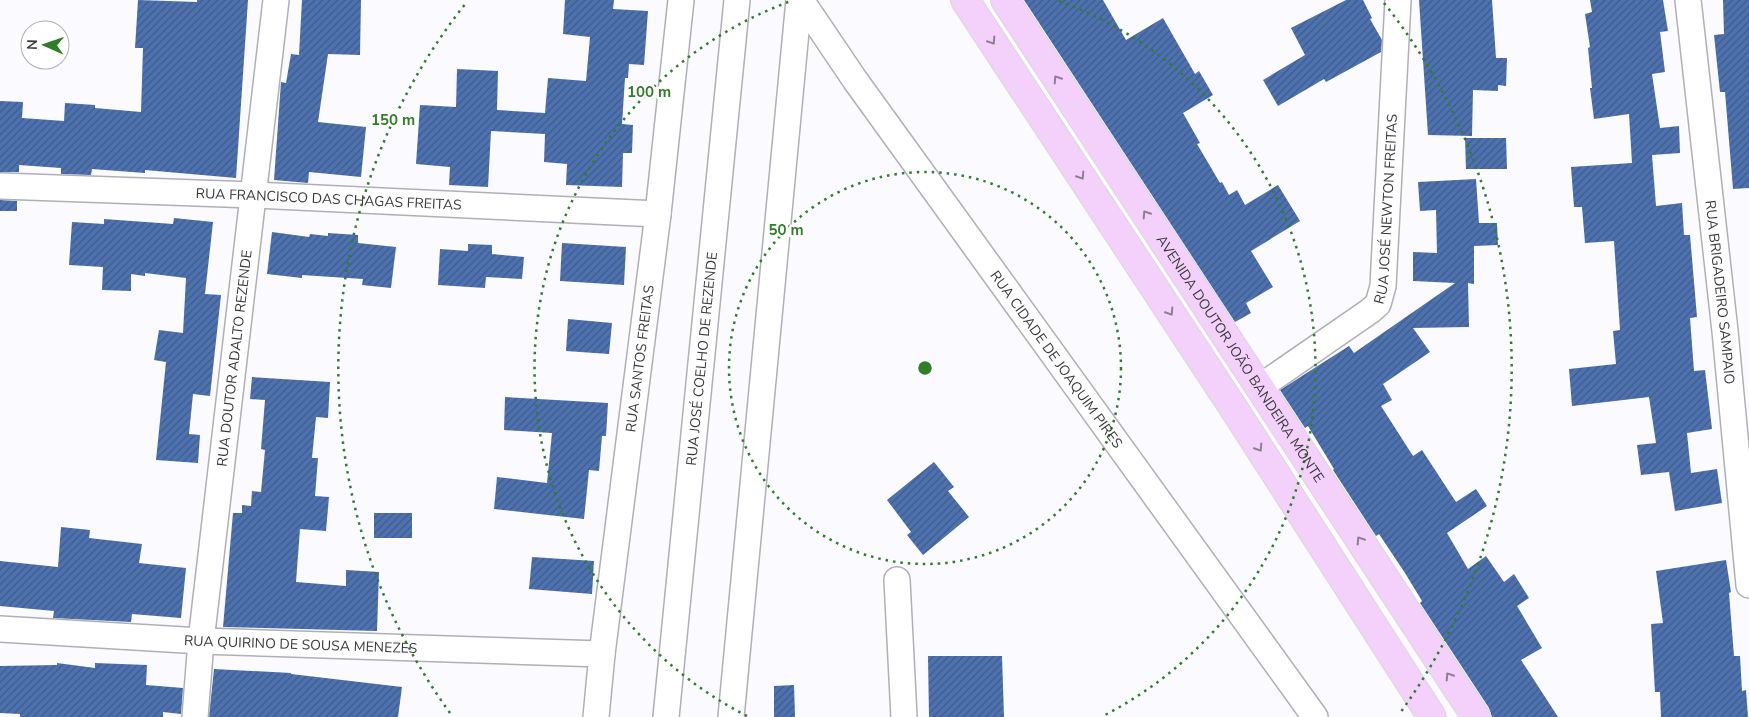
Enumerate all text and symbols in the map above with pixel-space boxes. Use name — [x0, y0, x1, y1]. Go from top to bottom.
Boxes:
north arrow — [20, 20, 70, 70]
one-way arrow — [986, 35, 995, 44]
text: N — [23, 39, 42, 50]
one-way arrow — [1053, 75, 1063, 84]
text: 100 m — [627, 82, 671, 102]
text: 150 m — [371, 110, 415, 130]
street label: RUA JOSÉ NEWTON FREITAS — [1369, 113, 1402, 306]
one-way arrow — [1075, 171, 1084, 180]
street label: RUA FRANCISCO DAS CHAGAS FREITAS — [195, 184, 462, 215]
street label: RUA BRIGADEIRO SAMPAIO — [1700, 199, 1739, 385]
one-way arrow — [1143, 210, 1152, 220]
text: 50 m — [768, 220, 804, 240]
street label: AVENIDA DOUTOR JOÃO BANDEIRA MONTE — [1152, 231, 1328, 486]
street label: RUA DOUTOR ADALTO REZENDE — [212, 249, 257, 467]
street label: RUA JOSÉ COELHO DE REZENDE — [682, 251, 722, 467]
street label: RUA CIDADE DE JOAQUIM PIRES — [986, 267, 1127, 453]
street label: RUA SANTOS FREITAS — [621, 284, 659, 433]
one-way arrow — [1164, 307, 1174, 316]
centre of rings — [916, 359, 934, 377]
one-way arrow — [1253, 443, 1263, 452]
one-way arrow — [1357, 536, 1366, 546]
street label: RUA QUIRINO DE SOUSA MENEZES — [183, 631, 418, 658]
one-way arrow — [1446, 673, 1455, 682]

